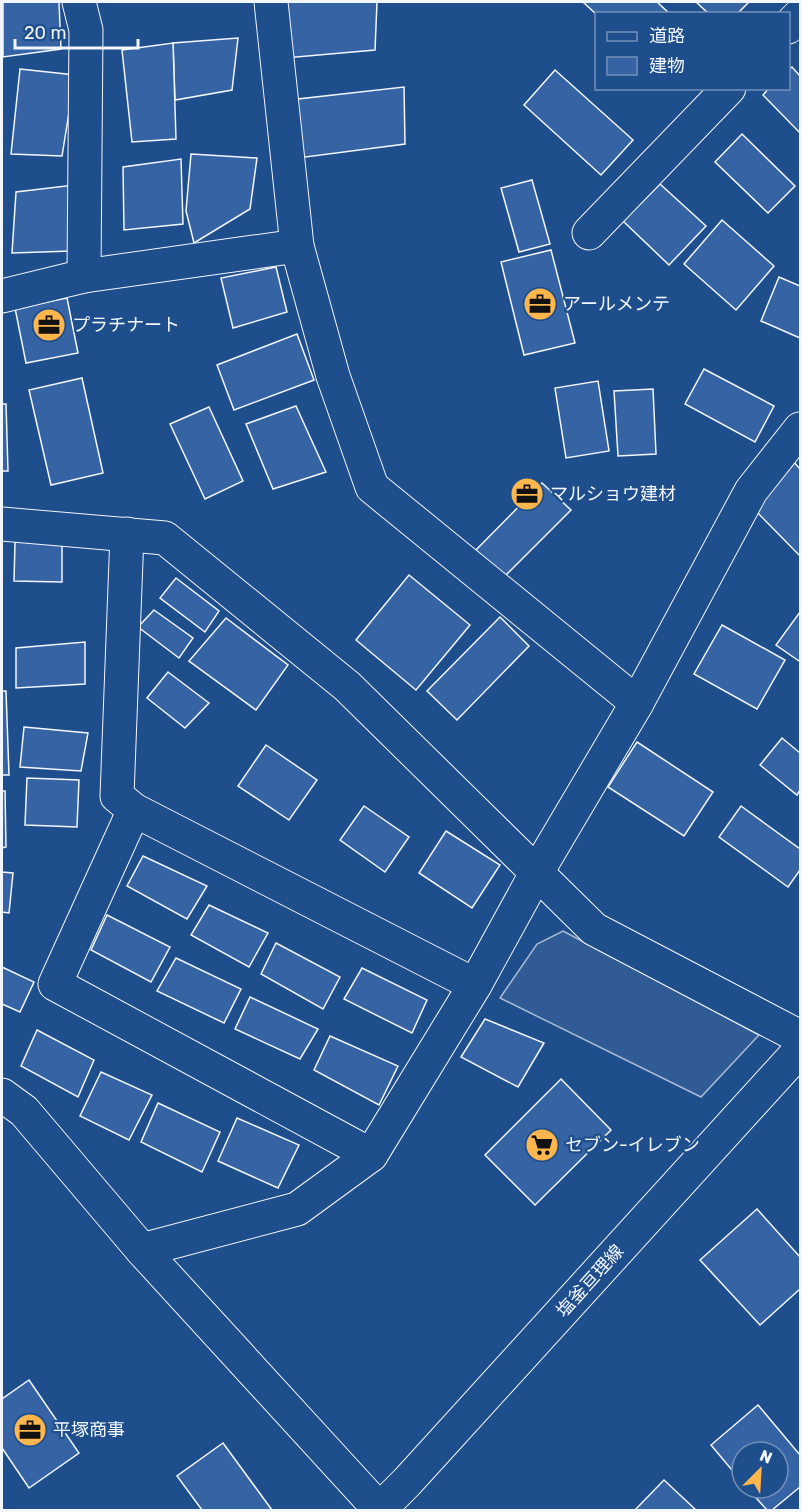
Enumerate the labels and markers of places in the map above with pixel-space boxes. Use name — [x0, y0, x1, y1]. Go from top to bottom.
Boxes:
office icon: アールメンテ — [522, 286, 558, 322]
place label: アールメンテ — [563, 293, 670, 315]
office icon: プラチナート — [31, 307, 67, 343]
place label: プラチナート — [72, 314, 180, 336]
office icon: マルショウ建材 — [509, 476, 545, 512]
place label: マルショウ建材 — [550, 483, 676, 505]
supermarket icon: セブン-イレブン — [524, 1127, 560, 1163]
place label: セブン-イレブン — [565, 1134, 700, 1156]
office icon: 平塚商事 — [12, 1412, 48, 1448]
place label: 平塚商事 — [53, 1419, 125, 1441]

